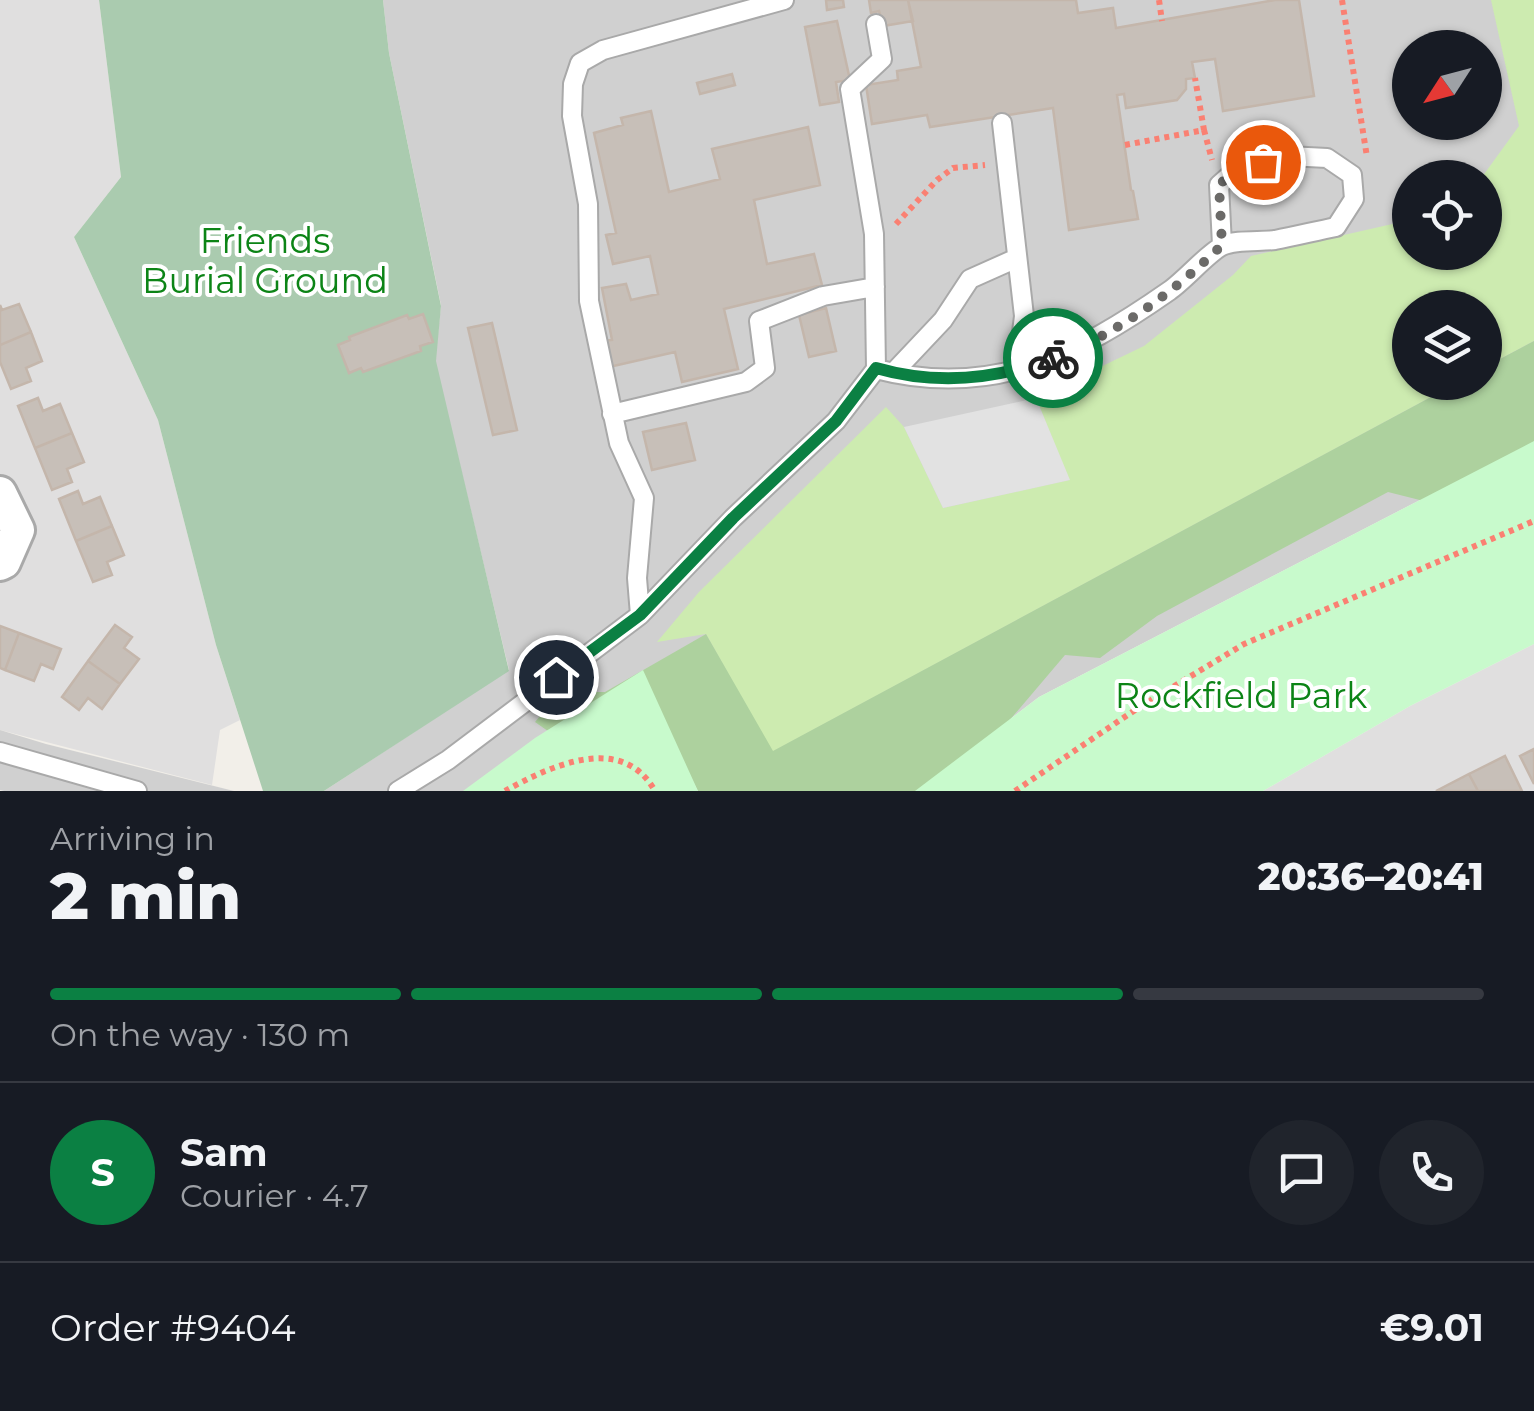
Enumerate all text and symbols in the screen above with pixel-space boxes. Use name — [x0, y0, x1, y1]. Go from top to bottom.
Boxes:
north arrow — [1392, 30, 1502, 140]
map controls — [1392, 30, 1502, 400]
pin — [1221, 120, 1306, 205]
icon: bag — [1236, 135, 1291, 190]
button: locate — [1392, 160, 1502, 270]
park label: Friends Burial Ground — [142, 219, 388, 302]
button: layers — [1392, 290, 1502, 400]
courier — [1003, 308, 1103, 408]
icon: bike — [1026, 331, 1081, 386]
pin — [514, 635, 599, 720]
icon: home — [529, 650, 584, 705]
park label: Rockfield Park — [1115, 674, 1367, 717]
text: Arriving in — [50, 819, 215, 858]
text: 20:36–20:41 — [1258, 853, 1484, 900]
text: 2 min — [50, 856, 241, 935]
text: On the way · 130 m — [50, 1015, 350, 1054]
button: chat — [1249, 1120, 1354, 1225]
button: phone — [1379, 1120, 1484, 1225]
text: Sam — [180, 1129, 268, 1176]
text: S — [90, 1149, 115, 1196]
text: Courier · 4.7 — [180, 1176, 369, 1215]
text: Order #9404 — [50, 1304, 296, 1351]
text: €9.01 — [1380, 1304, 1484, 1351]

